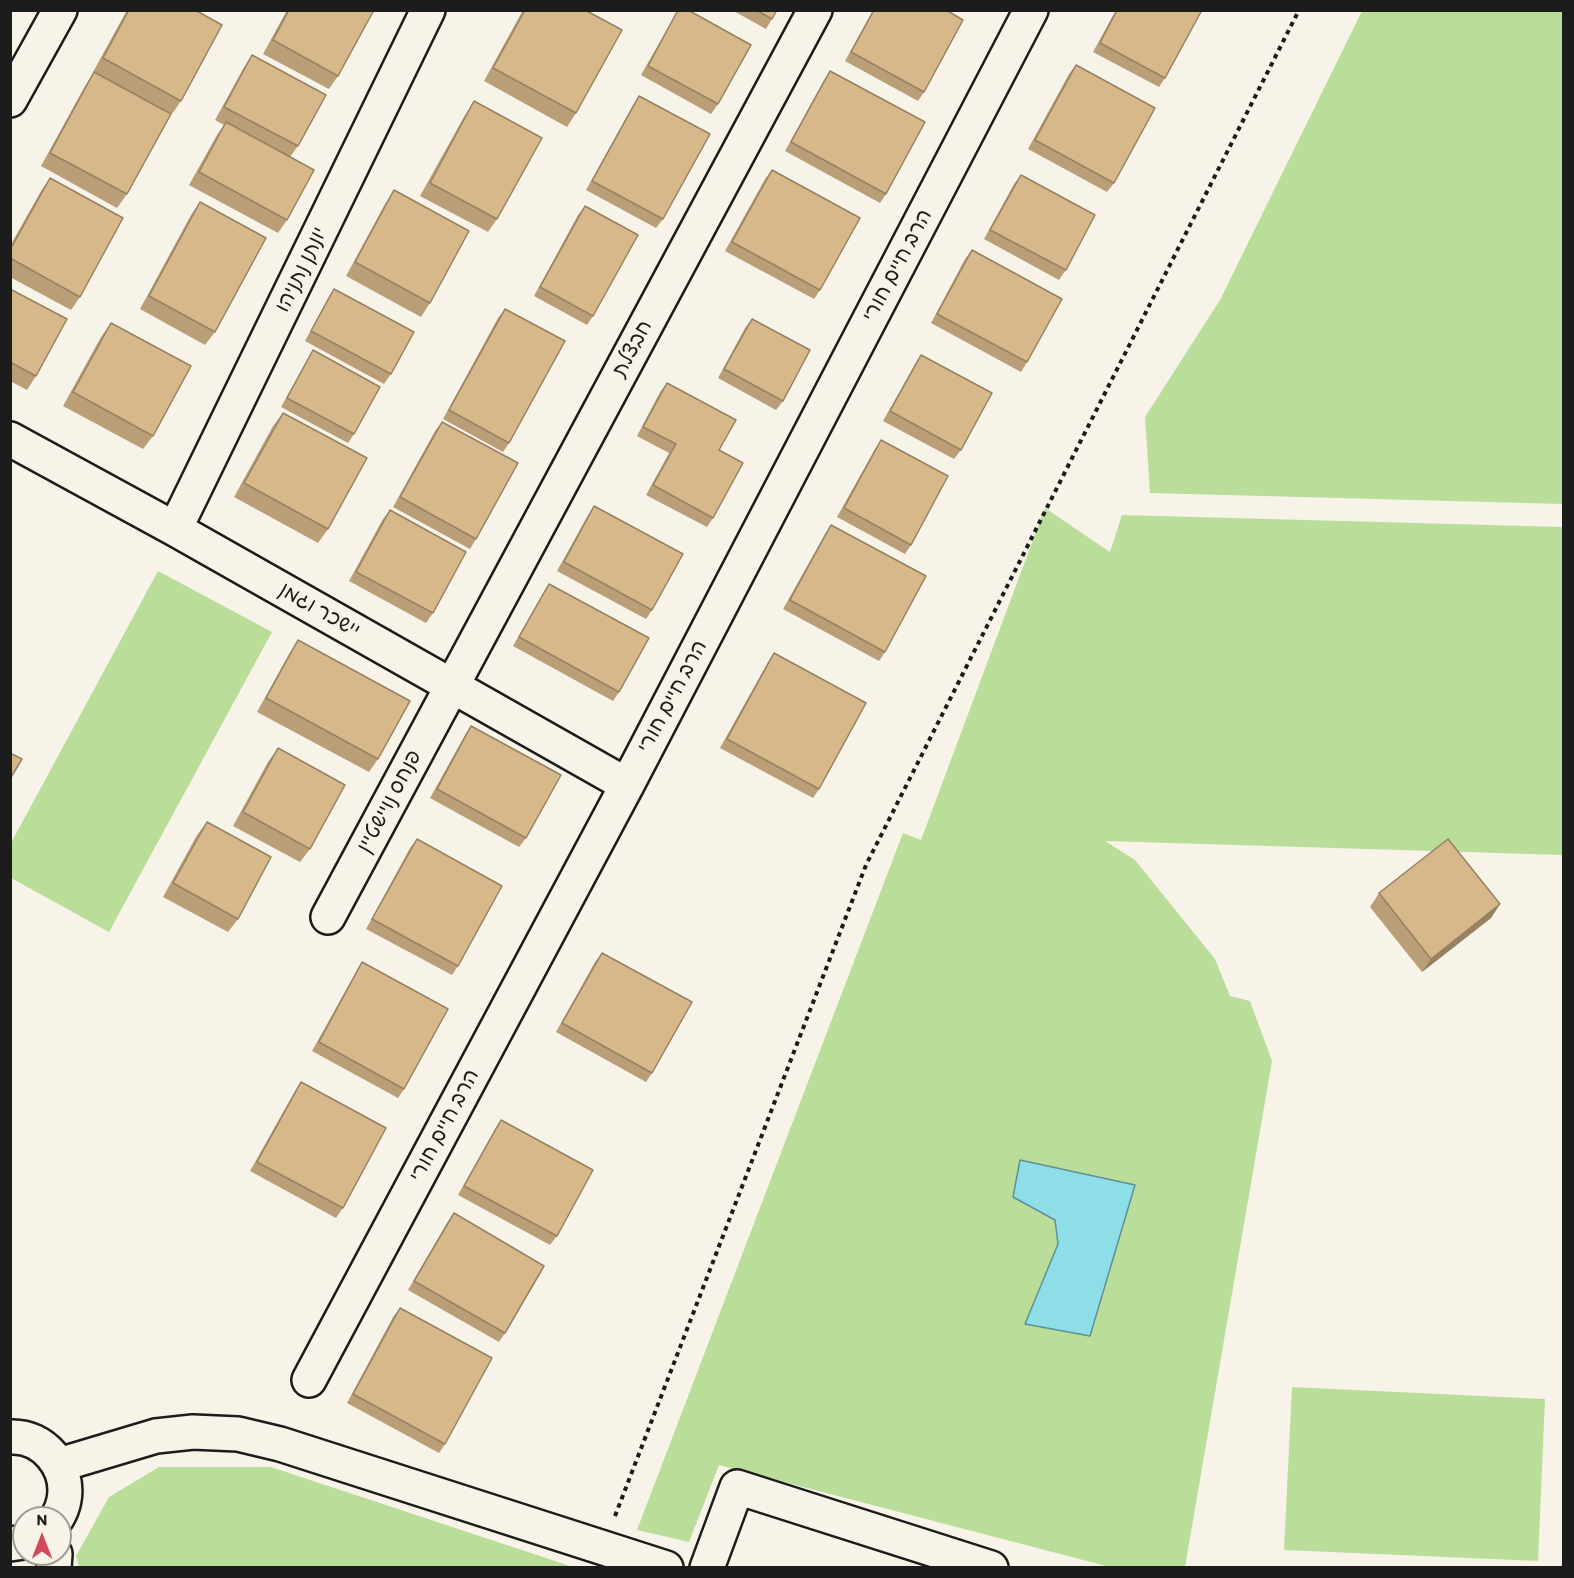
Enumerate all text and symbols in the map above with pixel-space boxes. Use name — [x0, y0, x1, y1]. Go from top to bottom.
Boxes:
street label: הרב חיים חורי — [858, 205, 938, 327]
street label: יונתן נתניהו — [271, 223, 333, 317]
street label: חבצלת — [608, 316, 658, 382]
street label: יישכר וגמן — [274, 578, 364, 644]
street label: הרב חיים חורי — [633, 636, 713, 758]
street label: פנחס נויישטיין — [352, 746, 428, 858]
street label: הרב חיים חורי — [405, 1065, 485, 1187]
north arrow — [12, 1506, 72, 1566]
text: N — [37, 1510, 47, 1529]

